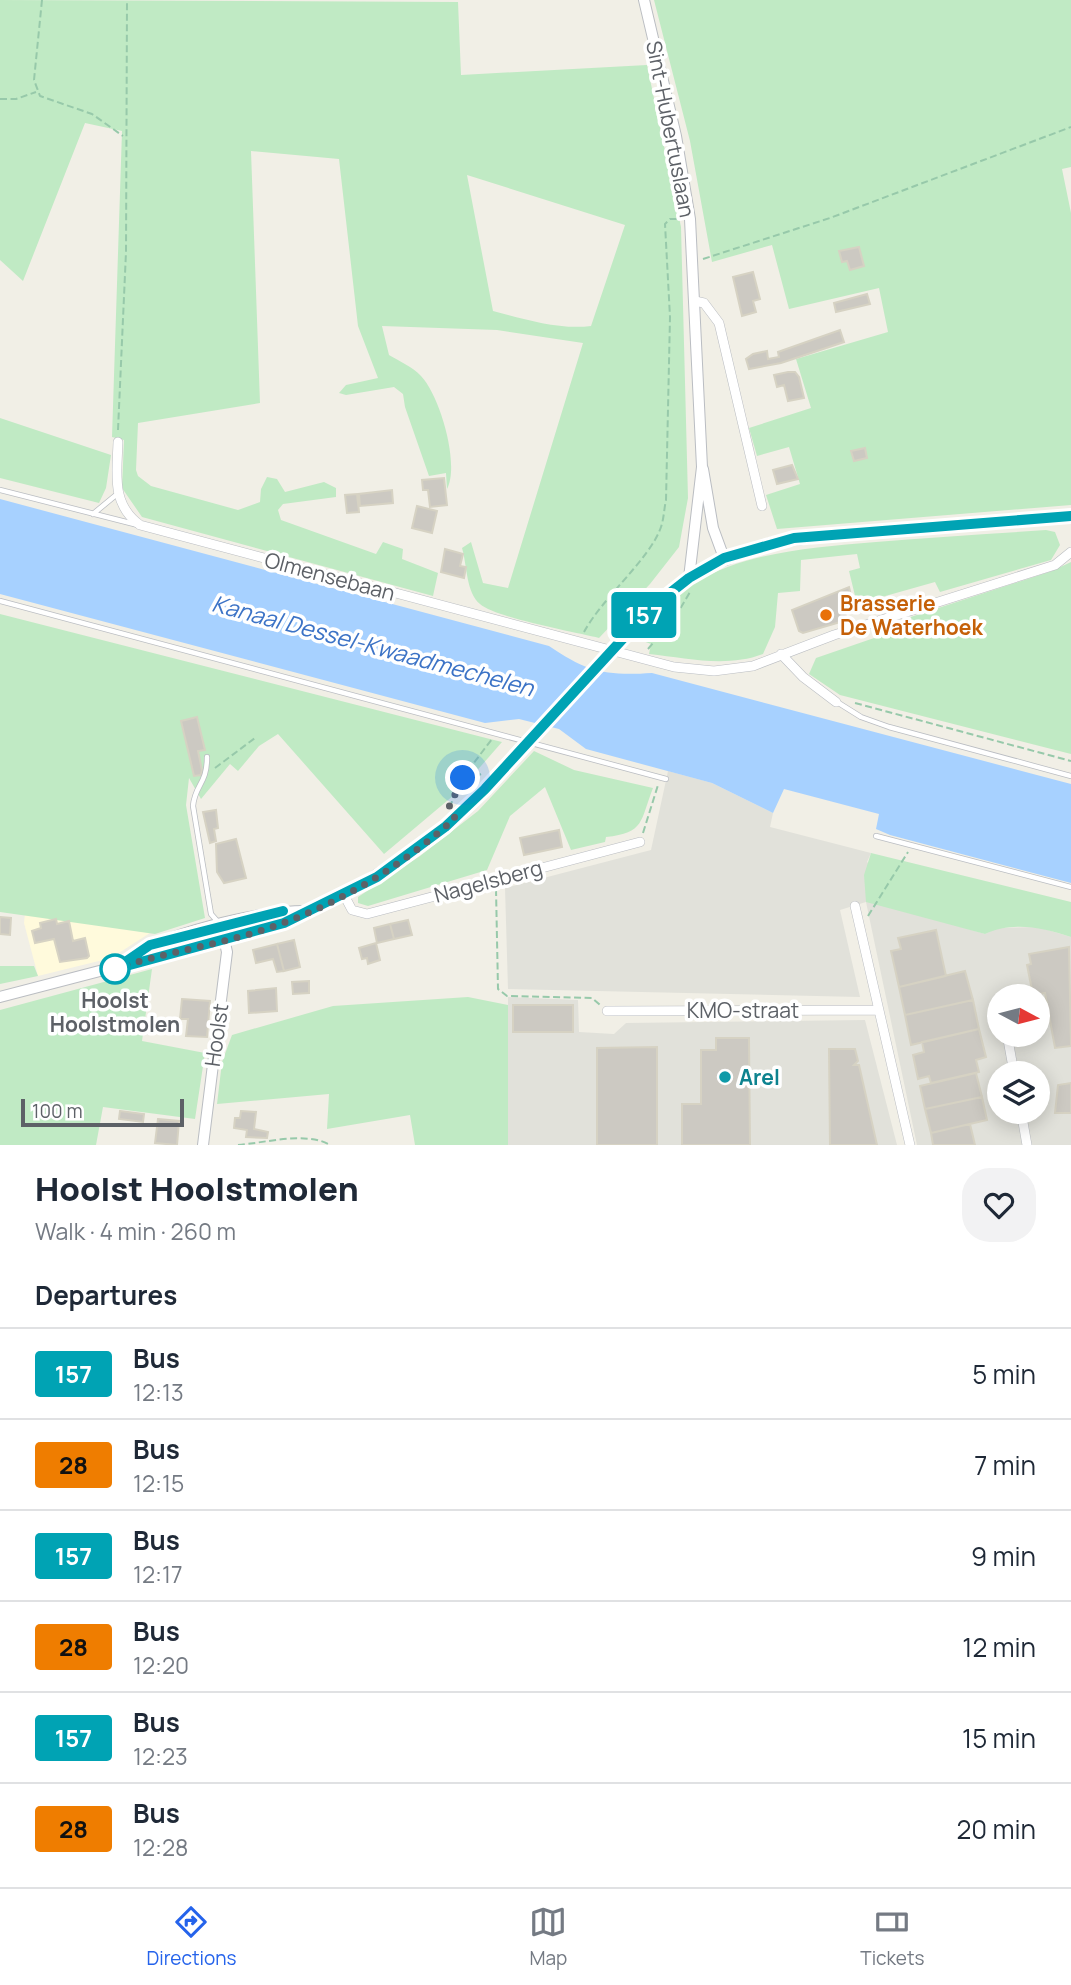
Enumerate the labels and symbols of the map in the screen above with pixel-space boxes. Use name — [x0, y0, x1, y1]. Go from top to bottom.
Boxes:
street label: Sint-Hubertuslaan — [640, 38, 702, 220]
street label: Olmensebaan — [262, 545, 398, 607]
water label: Kanaal Dessel-Kwaadmechelen — [209, 587, 539, 704]
place label: Brasserie De Waterhoek — [840, 589, 983, 641]
line badge: 157 — [604, 592, 684, 638]
marker: Brasserie De Waterhoek — [818, 607, 834, 623]
your location — [445, 760, 480, 795]
street label: Nagelsberg — [431, 853, 545, 909]
marker: Hoolst Hoolstmolen — [100, 954, 130, 984]
north arrow — [987, 984, 1050, 1046]
place label: Hoolst Hoolstmolen — [50, 986, 180, 1038]
street label: KMO-straat — [687, 996, 799, 1024]
street label: Hoolst — [198, 1002, 234, 1068]
place label: Arel — [739, 1063, 780, 1091]
marker: Arel — [717, 1069, 733, 1085]
scale bar — [21, 1096, 184, 1128]

